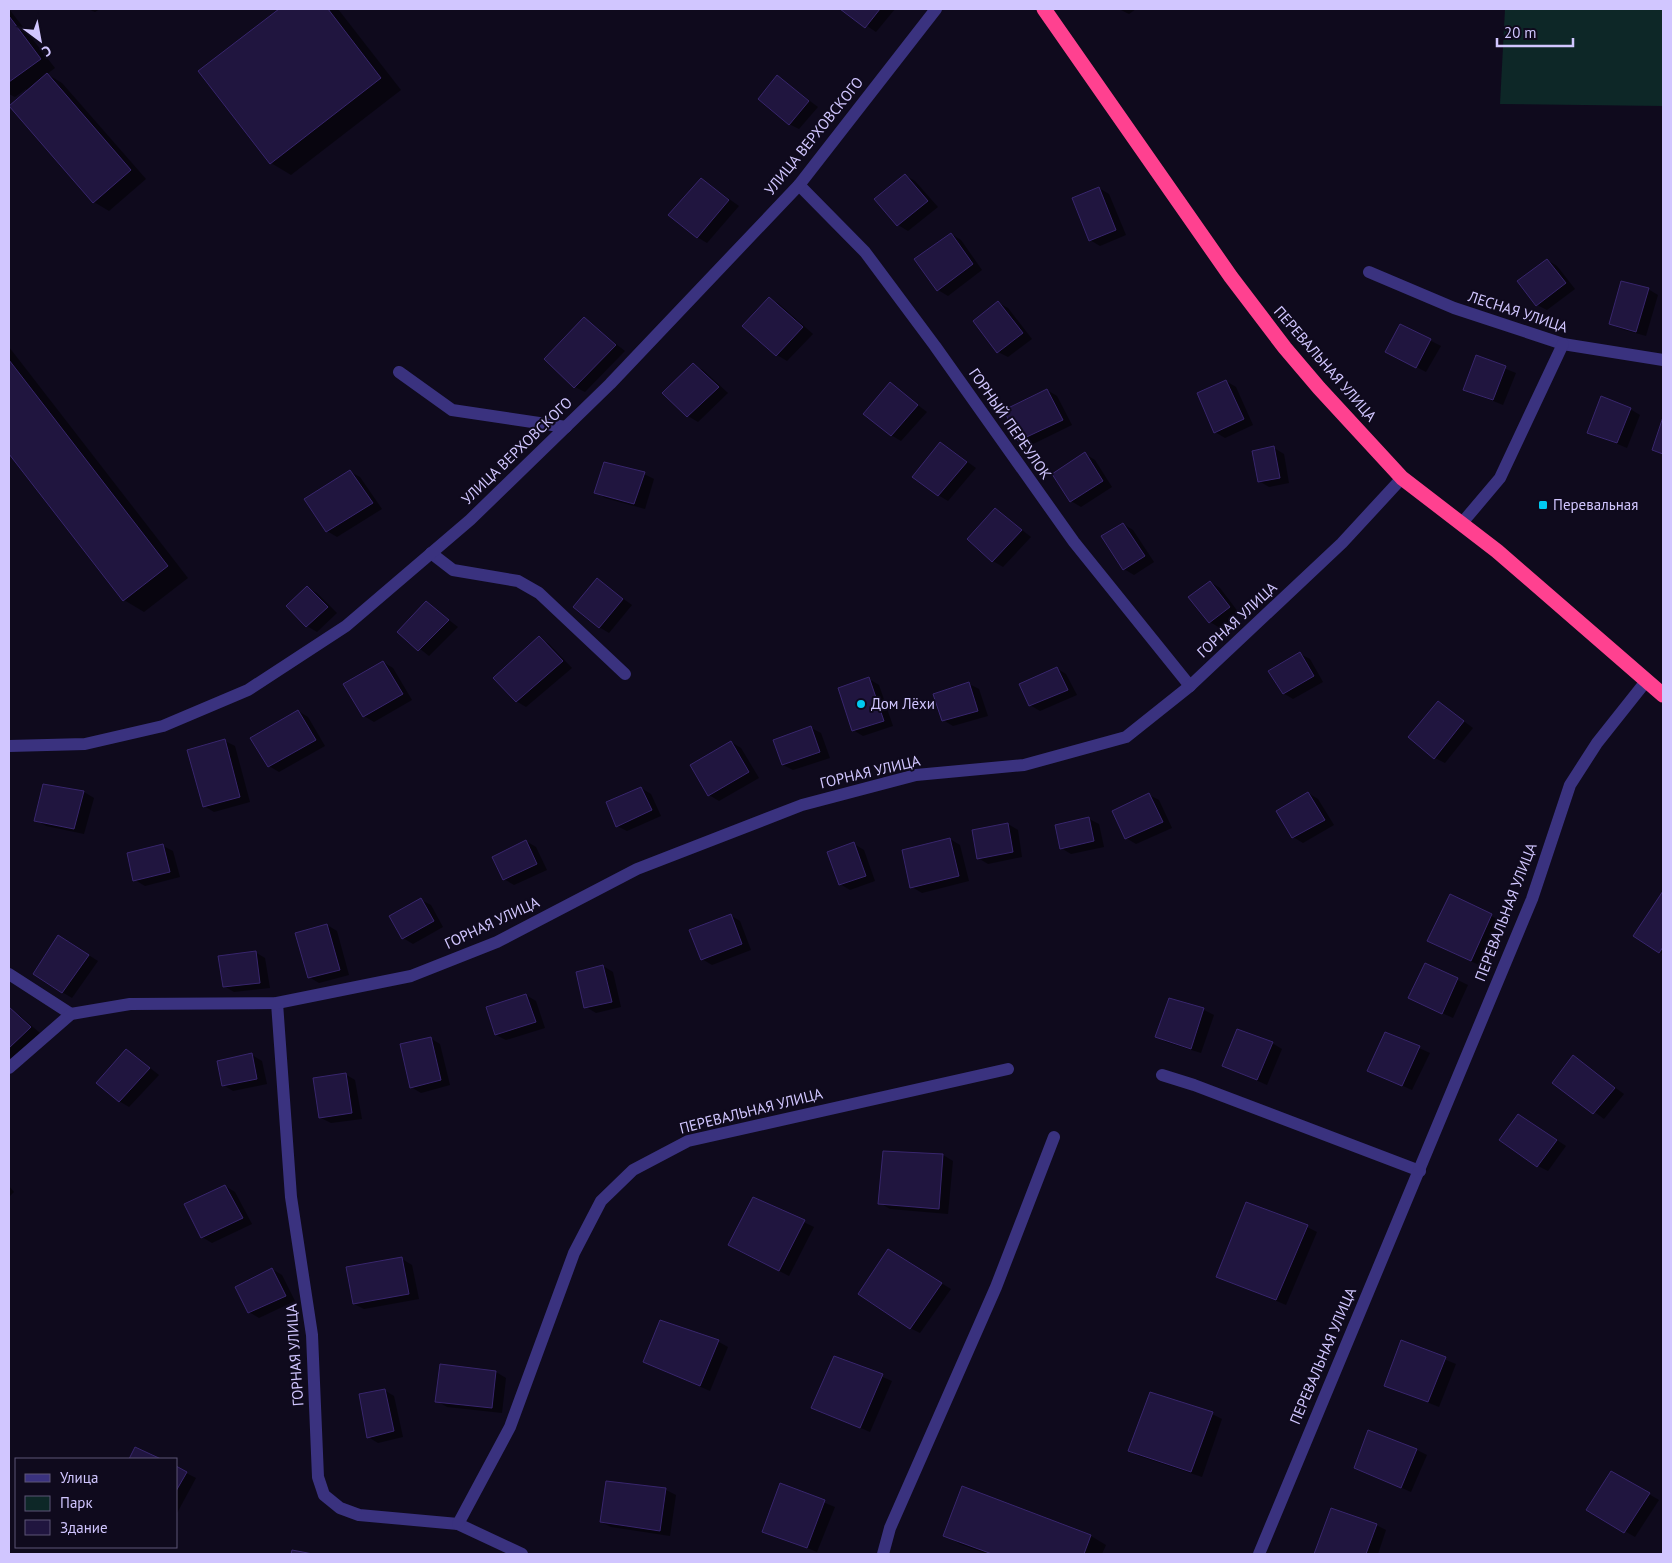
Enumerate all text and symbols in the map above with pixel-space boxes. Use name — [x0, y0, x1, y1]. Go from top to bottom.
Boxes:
north arrow — [15, 15, 65, 65]
scale bar — [1497, 15, 1573, 47]
text: 20 m — [1504, 23, 1537, 42]
text: С — [39, 41, 55, 61]
street label: УЛИЦА ВЕРХОВСКОГО — [760, 73, 867, 199]
street label: ЛЕСНАЯ УЛИЦА — [1465, 286, 1570, 337]
street label: ПЕРЕВАЛЬНАЯ УЛИЦА — [1270, 302, 1381, 426]
street label: ГОРНЫЙ ПЕРЕУЛОК — [965, 364, 1056, 483]
street label: УЛИЦА ВЕРХОВСКОГО — [457, 393, 576, 508]
place label: Перевальная — [1553, 495, 1638, 514]
marker: Перевальная — [1537, 499, 1549, 511]
street label: ГОРНАЯ УЛИЦА — [1193, 578, 1281, 662]
place label: Дом Лёхи — [871, 694, 935, 713]
marker: Дом Лёхи — [855, 698, 867, 710]
street label: ГОРНАЯ УЛИЦА — [818, 751, 922, 792]
street label: ПЕРЕВАЛЬНАЯ УЛИЦА — [1470, 840, 1541, 984]
street label: ГОРНАЯ УЛИЦА — [441, 892, 542, 953]
street label: ПЕРЕВАЛЬНАЯ УЛИЦА — [677, 1083, 825, 1138]
street label: ПЕРЕВАЛЬНАЯ УЛИЦА — [1285, 1284, 1360, 1427]
street label: ГОРНАЯ УЛИЦА — [281, 1303, 308, 1407]
legend — [15, 1458, 178, 1548]
text: Улица — [60, 1468, 98, 1487]
text: Парк — [60, 1493, 93, 1512]
text: Здание — [60, 1518, 108, 1537]

